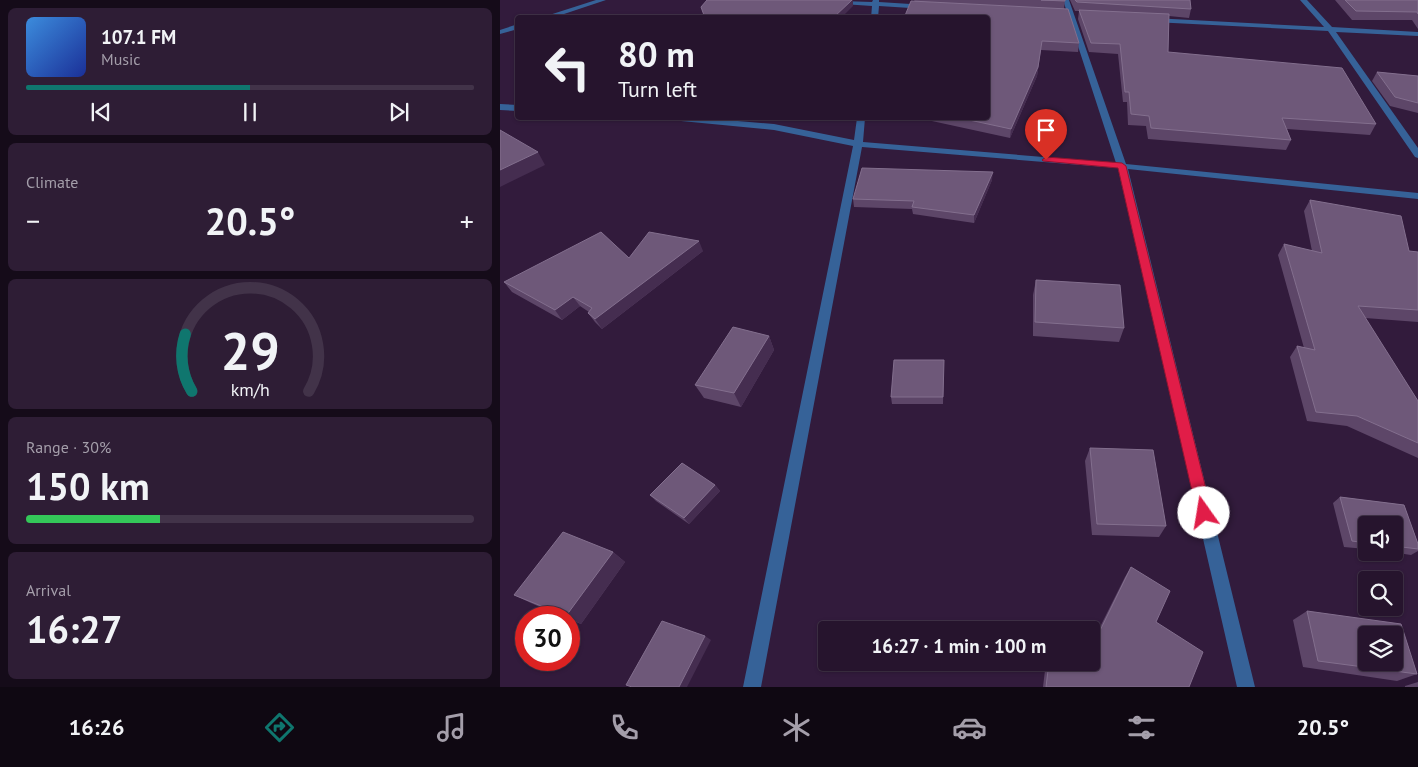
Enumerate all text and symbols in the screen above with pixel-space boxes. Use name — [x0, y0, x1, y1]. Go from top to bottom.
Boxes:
text: 107.1 FM — [101, 25, 176, 49]
text: 80 m — [618, 31, 695, 77]
icon: left — [535, 35, 600, 100]
text: Music — [101, 49, 141, 69]
text: Turn left — [618, 75, 697, 103]
icon: previous — [87, 98, 115, 126]
icon: pause — [236, 98, 264, 126]
icon: next — [385, 98, 413, 126]
pin — [1025, 109, 1067, 160]
icon: arrive — [1032, 116, 1060, 144]
text: Climate — [26, 172, 78, 192]
text: 20.5° — [205, 196, 295, 245]
text: − — [26, 202, 40, 239]
text: + — [460, 202, 474, 239]
text: 29 — [221, 317, 279, 384]
text: km/h — [230, 378, 270, 401]
text: Range · 30% — [26, 437, 111, 457]
text: 150 km — [26, 461, 150, 510]
position arrow — [1177, 486, 1229, 538]
map controls — [1358, 516, 1403, 671]
button: sound — [1358, 516, 1403, 561]
button: search — [1358, 571, 1403, 616]
text: Arrival — [26, 580, 71, 600]
text: 16:27 — [26, 604, 122, 653]
speed limit sign: 30 — [515, 606, 580, 671]
button: layers — [1358, 626, 1403, 671]
text: 16:27 · 1 min · 100 m — [872, 634, 1046, 658]
icon: directions — [262, 710, 297, 745]
icon: music — [434, 710, 469, 745]
icon: phone — [607, 710, 642, 745]
icon: climate — [779, 710, 814, 745]
icon: car — [952, 710, 987, 745]
icon: filters — [1124, 710, 1159, 745]
text: 16:26 — [69, 713, 125, 741]
text: 20.5° — [1297, 713, 1349, 741]

